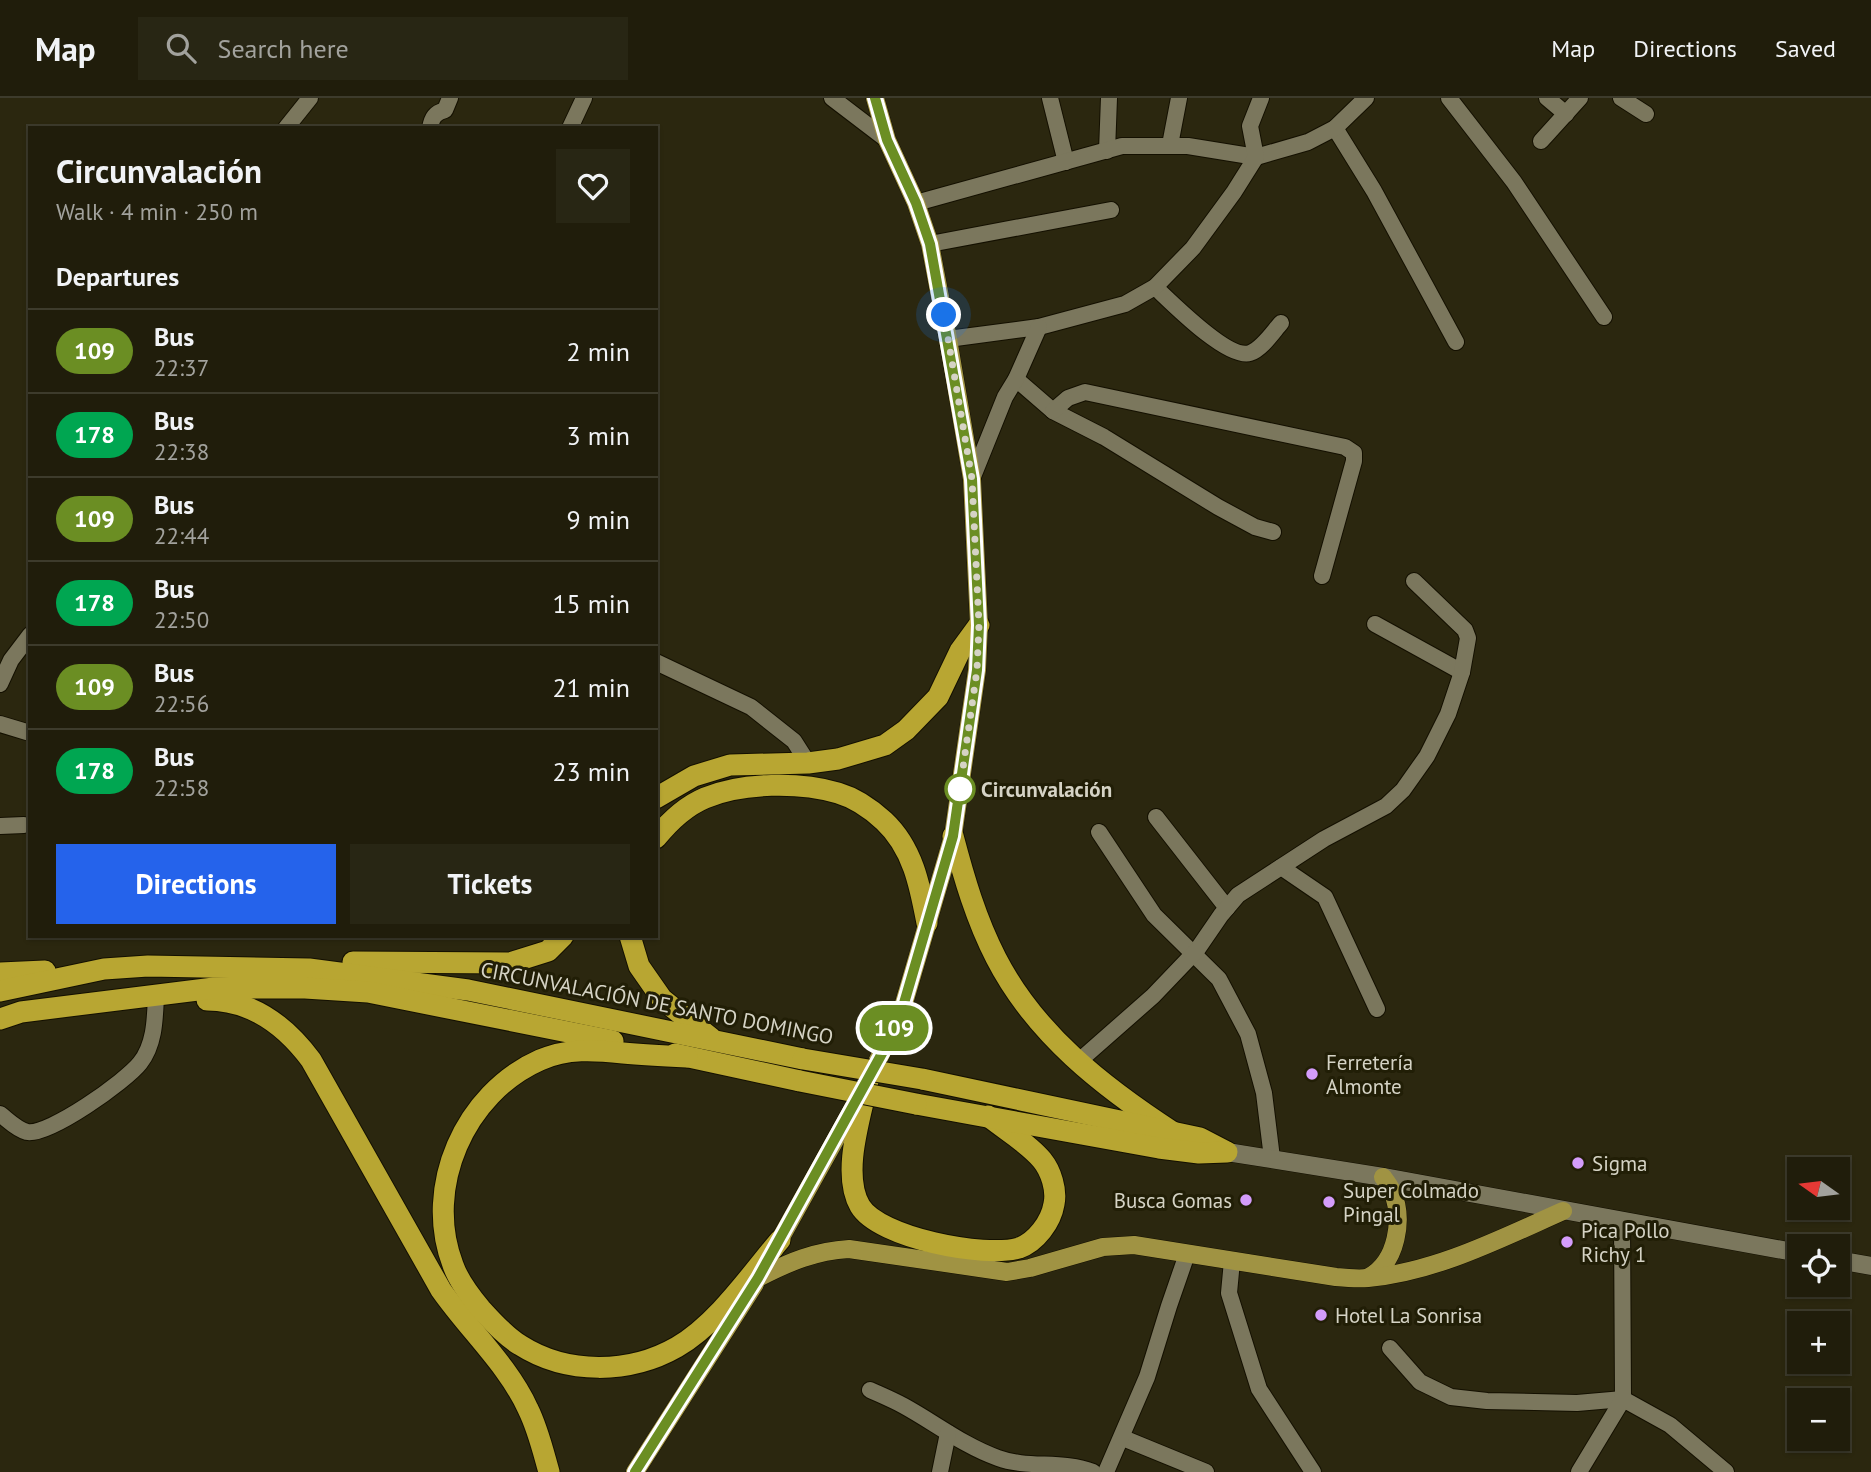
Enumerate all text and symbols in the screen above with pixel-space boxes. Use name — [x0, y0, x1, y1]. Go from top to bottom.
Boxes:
search box — [138, 17, 628, 80]
text: Map — [35, 27, 96, 70]
icon: search — [162, 29, 200, 67]
text: Search here — [218, 32, 349, 65]
text: Map — [1551, 33, 1595, 64]
text: Directions — [1633, 33, 1737, 64]
text: Saved — [1775, 33, 1836, 64]
text: Circunvalación — [56, 149, 262, 192]
button: heart — [556, 149, 630, 223]
text: Walk · 4 min · 250 m — [56, 197, 258, 226]
text: Departures — [56, 260, 179, 293]
your location — [926, 297, 961, 332]
text: Bus — [154, 320, 194, 353]
text: 109 — [74, 335, 115, 366]
text: 2 min — [567, 335, 630, 368]
text: 22:37 — [154, 353, 209, 382]
text: Bus — [154, 404, 194, 437]
text: 178 — [74, 419, 115, 450]
text: 3 min — [567, 419, 630, 452]
text: 22:38 — [154, 437, 209, 466]
text: Bus — [154, 488, 194, 521]
text: 109 — [74, 503, 115, 534]
text: 9 min — [567, 503, 630, 536]
text: 22:44 — [154, 521, 209, 550]
text: Bus — [154, 572, 194, 605]
text: 178 — [74, 587, 115, 618]
text: 15 min — [552, 587, 630, 620]
text: 22:50 — [154, 605, 209, 634]
text: Bus — [154, 656, 194, 689]
text: 109 — [74, 671, 115, 702]
text: 21 min — [552, 671, 630, 704]
text: 22:56 — [154, 689, 209, 718]
text: Bus — [154, 740, 194, 773]
text: 178 — [74, 755, 115, 786]
text: 23 min — [552, 755, 630, 788]
text: 22:58 — [154, 773, 209, 802]
marker: Circunvalación — [945, 774, 975, 804]
place label: Circunvalación — [981, 776, 1112, 803]
button: Directions — [56, 844, 336, 924]
button: Tickets — [350, 844, 630, 924]
street label: CIRCUNVALACIÓN DE SANTO DOMINGO — [478, 956, 836, 1050]
line badge: 109 — [854, 1005, 934, 1051]
text: 109 — [874, 1012, 914, 1043]
place label: Ferretería Almonte — [1326, 1049, 1413, 1100]
marker: Ferretería Almonte — [1304, 1066, 1320, 1082]
place label: Sigma — [1592, 1150, 1648, 1177]
marker: Sigma — [1570, 1155, 1586, 1171]
north arrow — [1787, 1157, 1850, 1220]
map controls — [1787, 1157, 1850, 1451]
place label: Super Colmado Pingal — [1343, 1177, 1479, 1228]
place label: Busca Gomas — [1114, 1187, 1232, 1214]
marker: Busca Gomas — [1238, 1192, 1254, 1208]
marker: Super Colmado Pingal — [1321, 1194, 1337, 1210]
place label: Pica Pollo Richy 1 — [1581, 1217, 1670, 1268]
marker: Pica Pollo Richy 1 — [1559, 1234, 1575, 1250]
button: locate — [1787, 1234, 1850, 1297]
place label: Hotel La Sonrisa — [1335, 1302, 1482, 1329]
marker: Hotel La Sonrisa — [1313, 1307, 1329, 1323]
button: + — [1787, 1311, 1850, 1374]
button: − — [1787, 1388, 1850, 1451]

